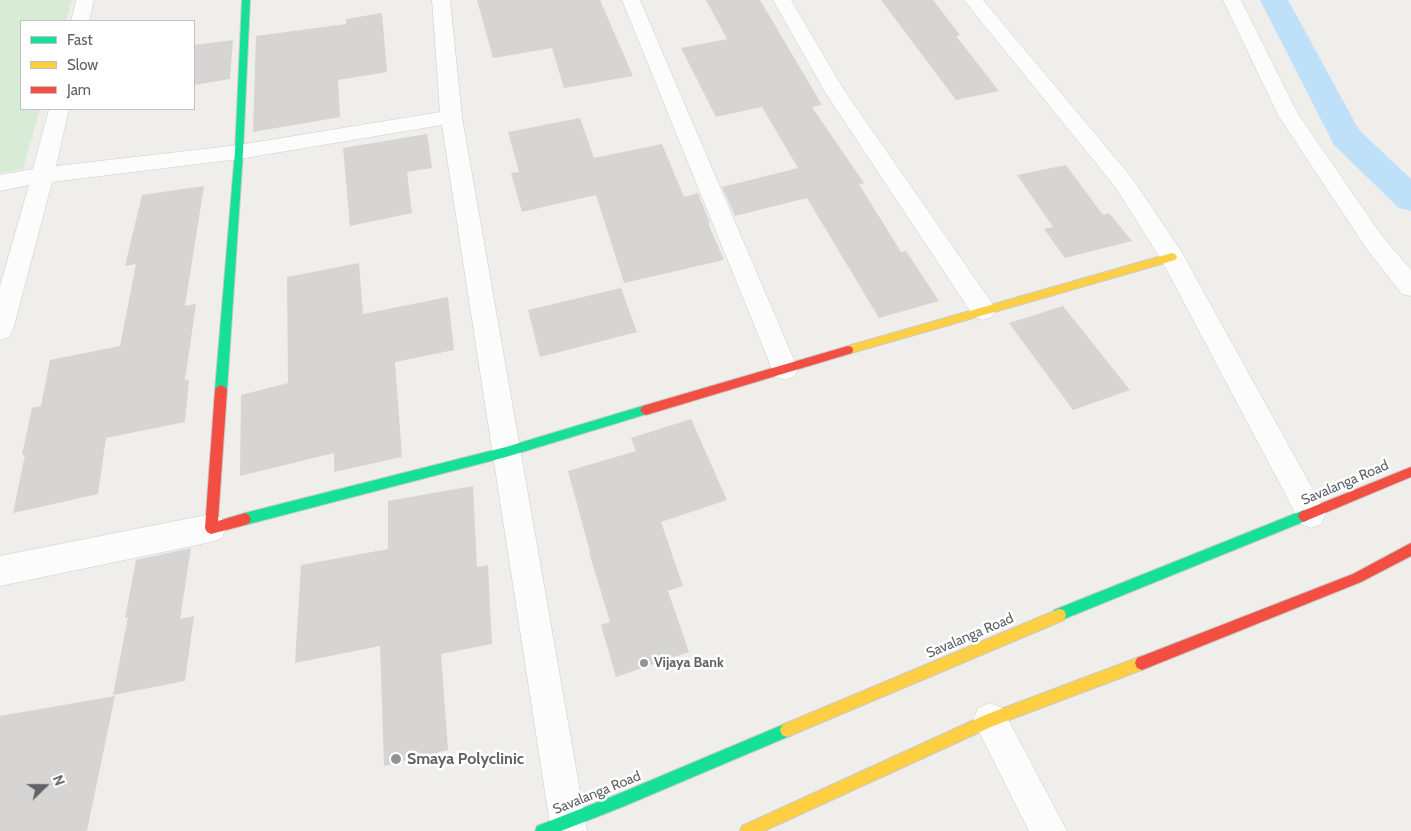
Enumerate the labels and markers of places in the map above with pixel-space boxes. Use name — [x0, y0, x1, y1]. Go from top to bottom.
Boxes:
place label: Vijaya Bank — [654, 655, 724, 671]
marker: Vijaya Bank — [638, 657, 650, 669]
place label: Smaya Polyclinic — [407, 749, 524, 769]
marker: Smaya Polyclinic — [389, 752, 403, 766]

